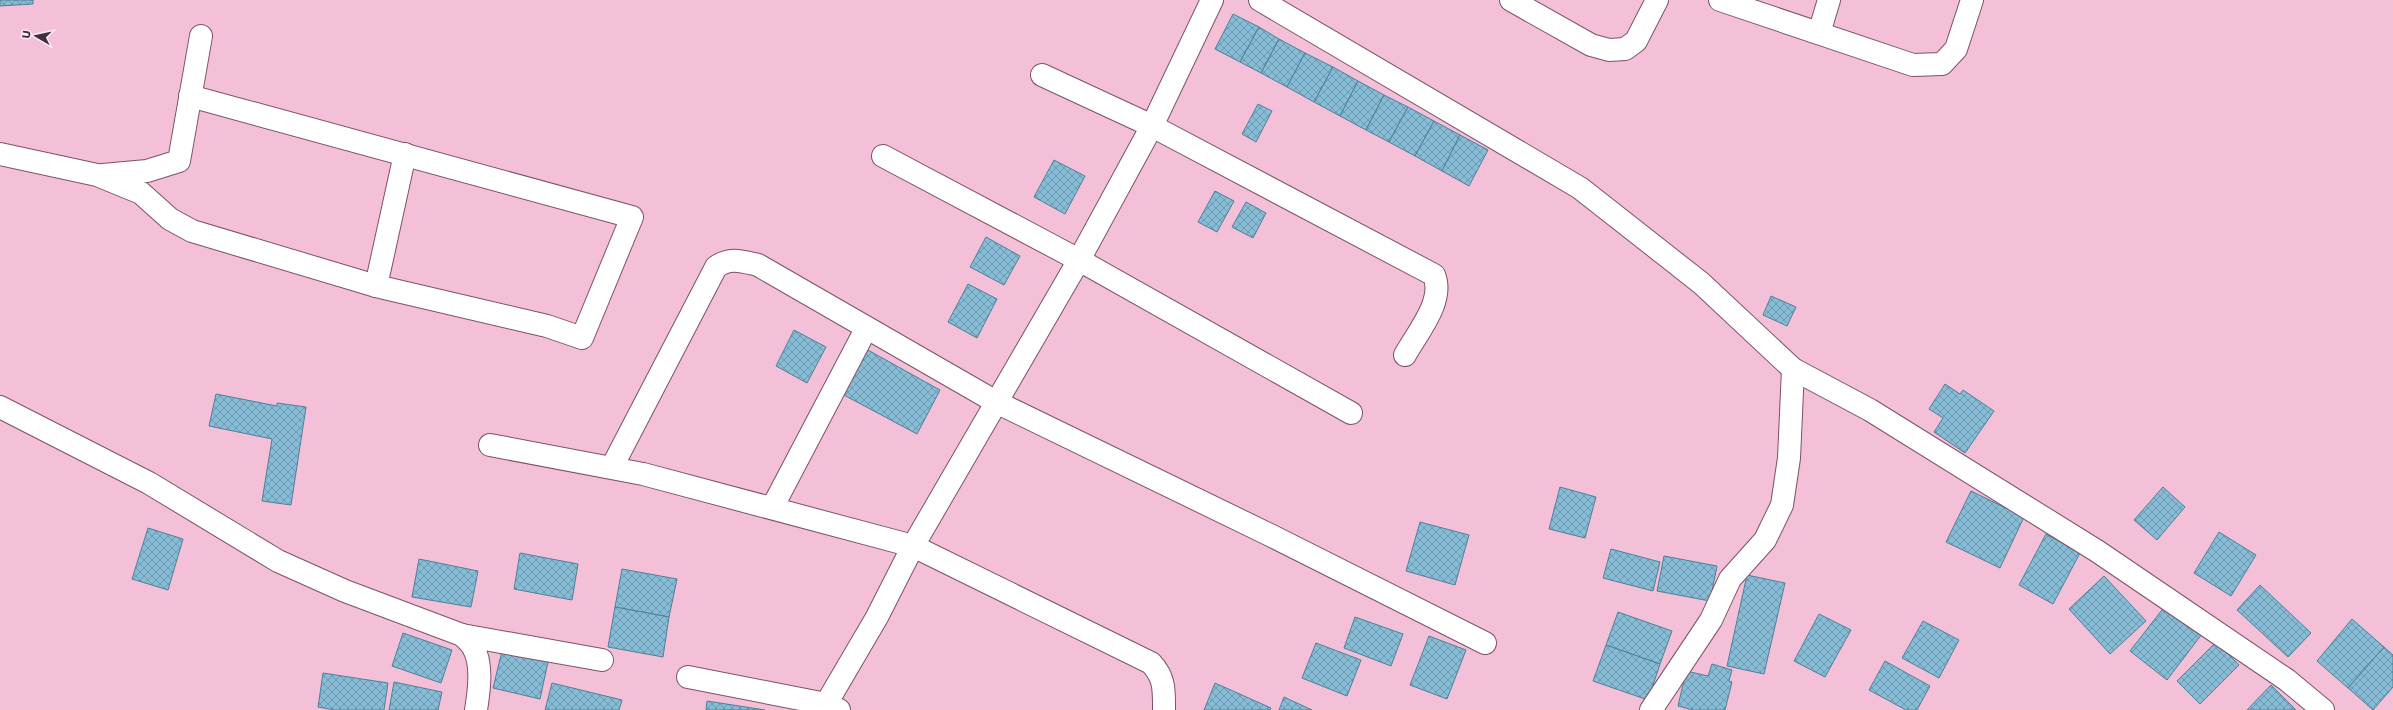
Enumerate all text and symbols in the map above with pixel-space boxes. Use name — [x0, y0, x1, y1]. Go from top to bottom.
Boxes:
north arrow — [16, 16, 56, 56]
text: U — [20, 30, 34, 39]

